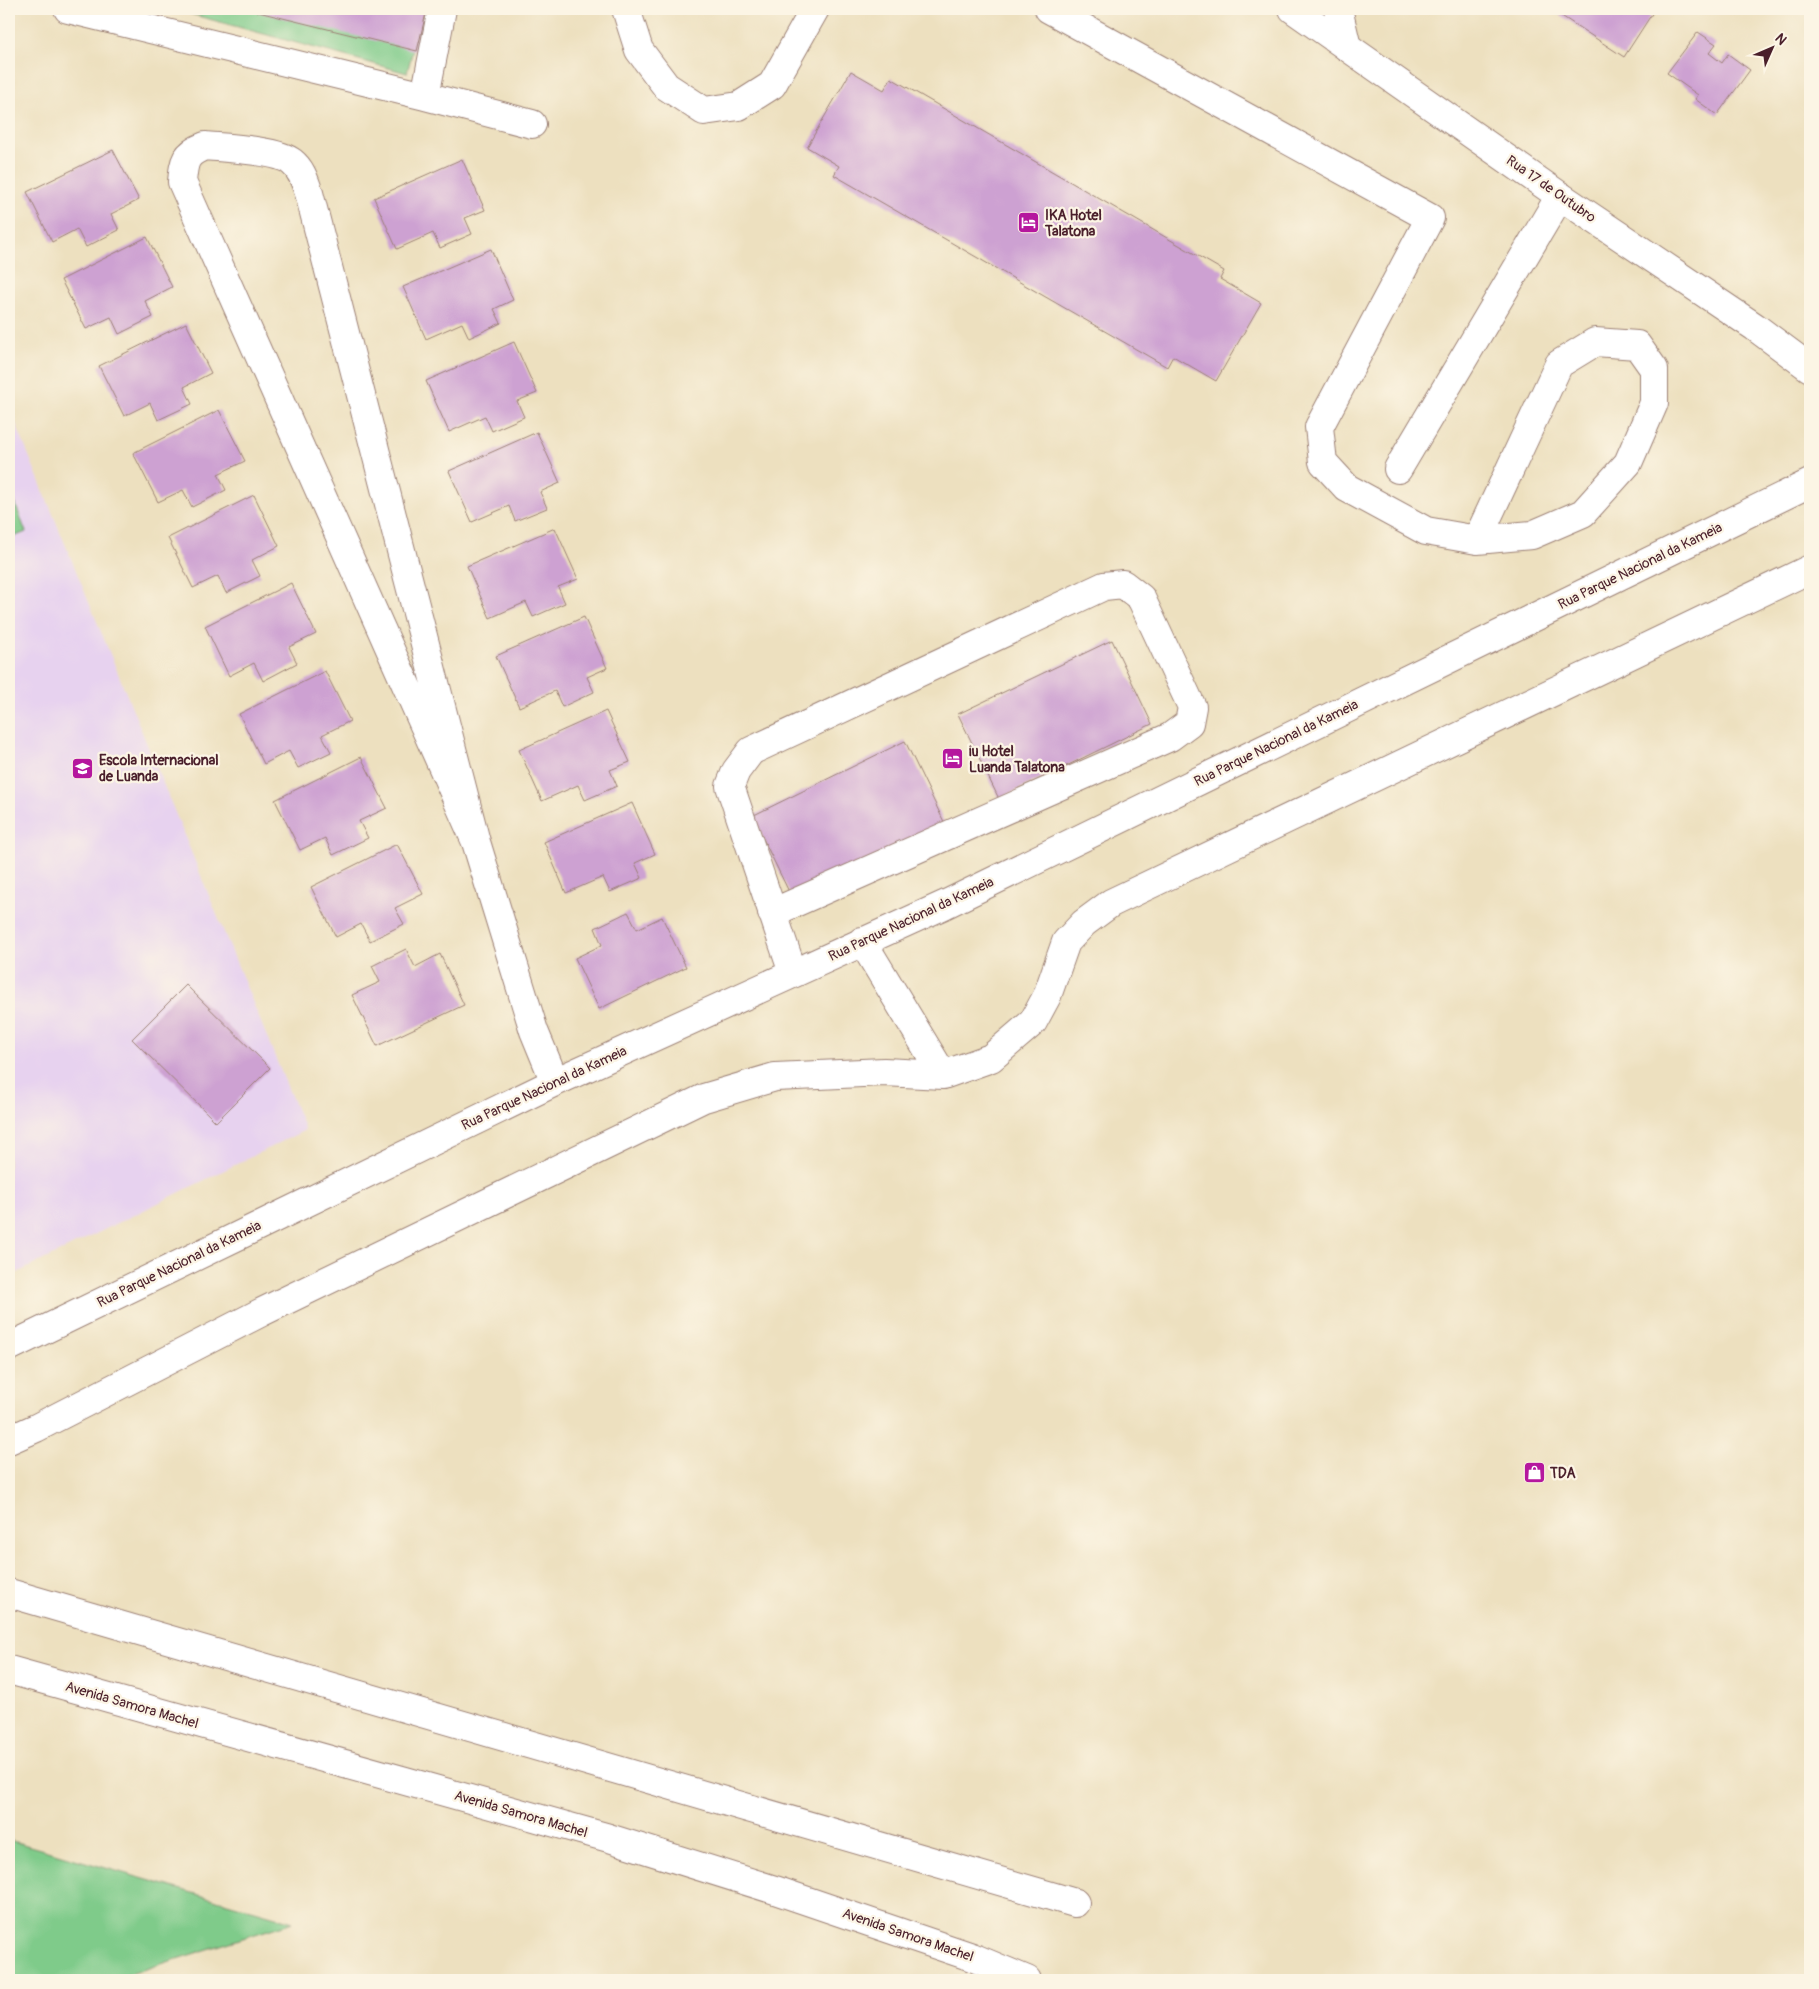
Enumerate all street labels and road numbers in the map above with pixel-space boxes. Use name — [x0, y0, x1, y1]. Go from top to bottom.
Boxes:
street label: Rua 17 de Outubro — [1503, 152, 1599, 226]
street label: Rua Parque Nacional da Kameia — [1555, 519, 1725, 613]
street label: Rua Parque Nacional da Kameia — [1191, 696, 1361, 790]
street label: Rua Parque Nacional da Kameia — [826, 873, 996, 965]
street label: Rua Parque Nacional da Kameia — [459, 1042, 629, 1134]
street label: Rua Parque Nacional da Kameia — [94, 1217, 264, 1311]
street label: Avenida Samora Machel — [63, 1678, 201, 1732]
street label: Avenida Samora Machel — [452, 1787, 590, 1841]
street label: Avenida Samora Machel — [840, 1905, 976, 1965]

